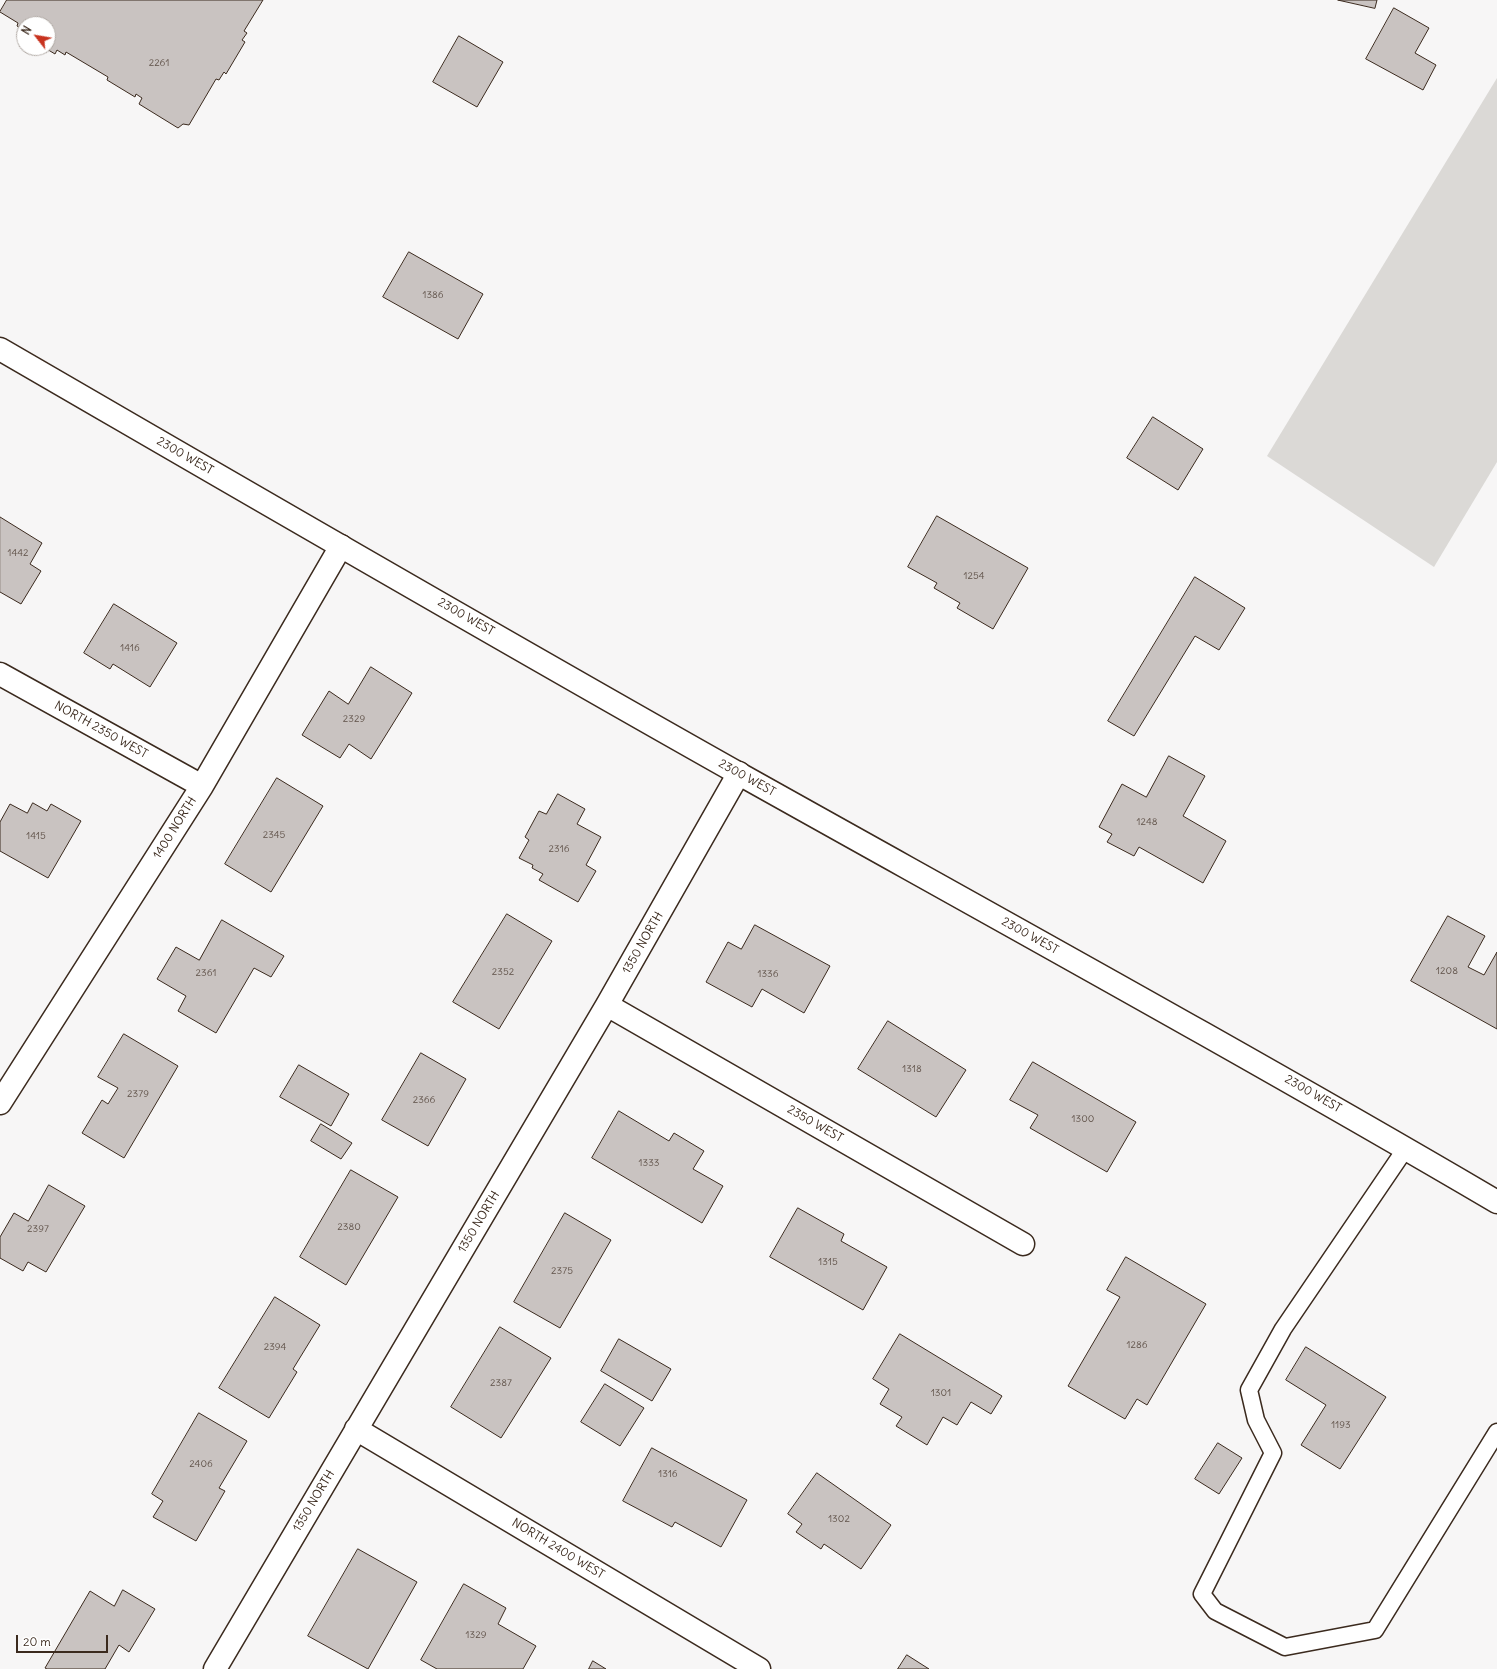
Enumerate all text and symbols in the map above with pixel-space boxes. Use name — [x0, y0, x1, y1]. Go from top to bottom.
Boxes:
north arrow — [16, 16, 56, 56]
text: N — [19, 23, 35, 37]
house number: 2261 — [149, 57, 169, 69]
house number: 1386 — [422, 289, 444, 301]
street label: 2300 WEST — [154, 434, 216, 478]
house number: 1442 — [7, 547, 29, 559]
house number: 1254 — [964, 570, 984, 582]
street label: 2300 WEST — [435, 595, 497, 639]
house number: 1416 — [120, 642, 140, 654]
street label: NORTH 2350 WEST — [52, 698, 150, 762]
house number: 2329 — [343, 713, 365, 725]
street label: 2300 WEST — [716, 756, 778, 800]
street label: 1400 NORTH — [150, 794, 200, 862]
house number: 1248 — [1137, 816, 1157, 828]
house number: 2345 — [263, 829, 285, 841]
house number: 1415 — [26, 830, 46, 842]
house number: 2316 — [549, 843, 569, 855]
street label: 1350 NORTH — [619, 909, 667, 977]
street label: 2300 WEST — [999, 914, 1061, 958]
house number: 1208 — [1436, 965, 1458, 977]
house number: 2352 — [492, 966, 514, 978]
house number: 2361 — [196, 967, 216, 979]
house number: 1336 — [757, 968, 779, 980]
house number: 1318 — [902, 1063, 922, 1075]
street label: 2300 WEST — [1282, 1072, 1344, 1116]
house number: 2379 — [127, 1088, 149, 1100]
house number: 2366 — [413, 1094, 435, 1106]
street label: 2350 WEST — [785, 1102, 845, 1146]
house number: 1300 — [1072, 1113, 1094, 1125]
house number: 1333 — [638, 1157, 660, 1169]
street label: 1350 NORTH — [455, 1189, 503, 1255]
house number: 2380 — [337, 1221, 361, 1233]
house number: 2397 — [27, 1223, 49, 1235]
house number: 1315 — [818, 1256, 838, 1268]
house number: 2375 — [551, 1265, 573, 1277]
house number: 1286 — [1127, 1339, 1147, 1351]
house number: 2394 — [264, 1341, 286, 1353]
house number: 2387 — [490, 1377, 512, 1389]
house number: 1301 — [931, 1387, 951, 1399]
house number: 1193 — [1331, 1419, 1351, 1431]
house number: 2406 — [189, 1458, 213, 1470]
street label: 1350 NORTH — [290, 1468, 338, 1534]
house number: 1316 — [658, 1468, 678, 1480]
house number: 1302 — [828, 1513, 850, 1525]
street label: NORTH 2400 WEST — [509, 1516, 607, 1582]
scale bar — [18, 1627, 110, 1653]
house number: 1329 — [466, 1629, 486, 1641]
text: 20 m — [23, 1634, 51, 1649]

